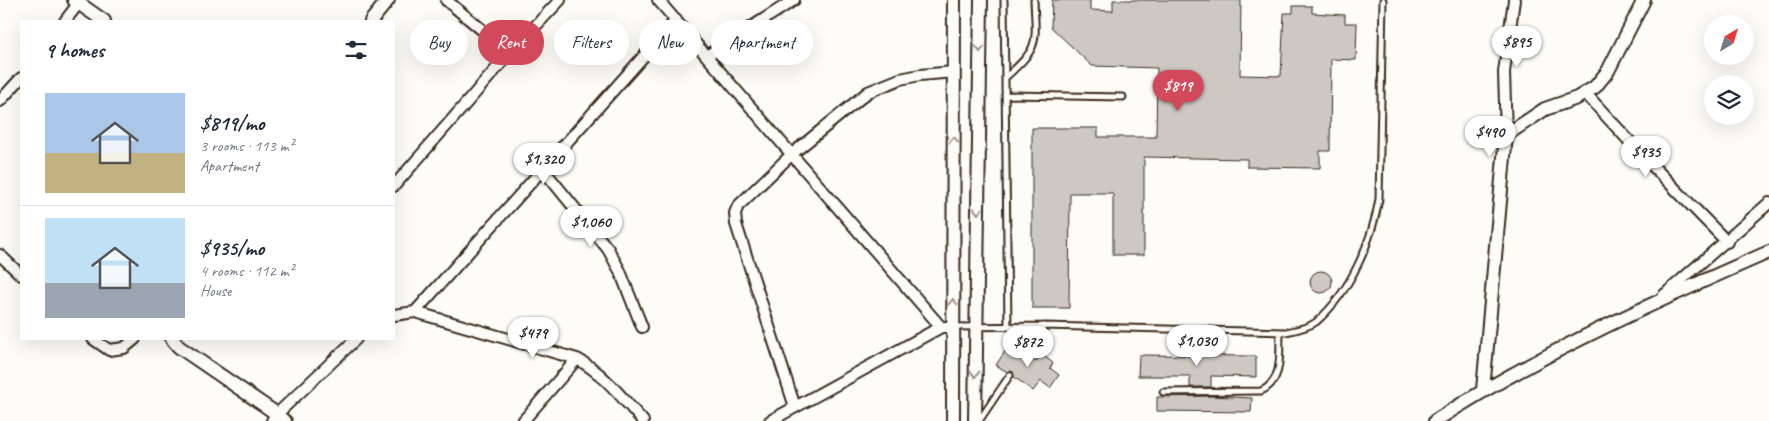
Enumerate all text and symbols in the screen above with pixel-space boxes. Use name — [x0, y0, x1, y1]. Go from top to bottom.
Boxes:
north arrow — [1704, 15, 1754, 65]
map controls — [1704, 15, 1754, 125]
chip: Buy — [410, 20, 468, 65]
chip: Rent — [478, 20, 544, 65]
chip: Filters — [554, 20, 629, 65]
chip: New — [639, 20, 701, 65]
chip: Apartment — [711, 20, 813, 65]
pin: $895 — [1487, 26, 1547, 68]
text: $895 — [1503, 32, 1531, 52]
icon: filters — [342, 36, 370, 64]
text: 9 homes — [45, 37, 104, 63]
one-way arrow — [975, 45, 985, 53]
pin: $819 — [1148, 70, 1208, 112]
button: layers — [1704, 75, 1754, 125]
text: $819 — [1164, 76, 1192, 96]
text: $819/mo — [200, 110, 264, 136]
icon: home — [85, 113, 145, 173]
pin: $490 — [1460, 116, 1520, 158]
text: $490 — [1476, 122, 1504, 142]
text: 3 rooms · 113 m² — [200, 136, 294, 156]
one-way arrow — [949, 136, 959, 144]
pin: $935 — [1616, 136, 1676, 178]
pin: $1,320 — [503, 142, 585, 185]
text: $935 — [1632, 142, 1660, 162]
text: $1,320 — [524, 149, 564, 169]
text: Apartment — [200, 156, 259, 176]
pin: $1,060 — [550, 206, 632, 248]
one-way arrow — [973, 208, 983, 215]
text: $1,060 — [571, 212, 611, 232]
text: $935/mo — [200, 235, 264, 261]
icon: home — [85, 238, 145, 298]
text: 4 rooms · 112 m² — [200, 261, 294, 281]
text: House — [200, 281, 231, 301]
one-way arrow — [948, 298, 958, 306]
pin: $479 — [503, 316, 563, 359]
text: $479 — [519, 323, 547, 343]
pin: $1,030 — [1156, 324, 1238, 367]
pin: $872 — [998, 326, 1058, 368]
text: $1,030 — [1177, 331, 1217, 351]
text: $872 — [1014, 332, 1042, 352]
one-way arrow — [970, 370, 980, 378]

